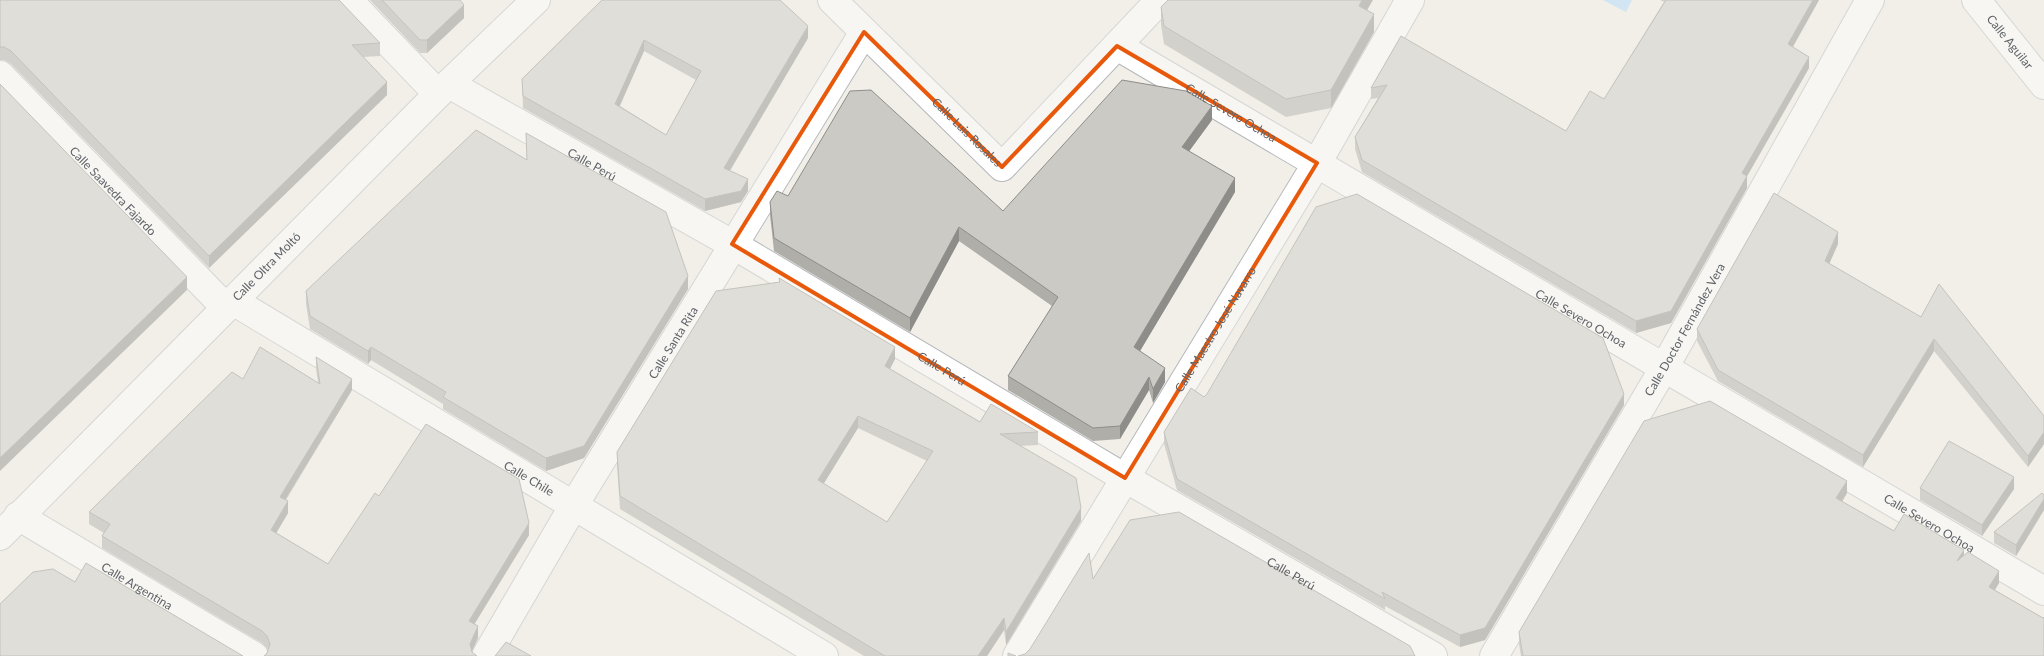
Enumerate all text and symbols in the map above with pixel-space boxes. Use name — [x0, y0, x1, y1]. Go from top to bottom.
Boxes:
street label: Calle Aguilar — [1984, 11, 2037, 73]
street label: Calle Severo Ochoa — [1183, 80, 1279, 145]
street label: Calle Luis Rosales — [929, 94, 1005, 170]
street label: Calle Saavedra Fajardo — [67, 143, 160, 239]
street label: Calle Perú — [565, 145, 619, 184]
street label: Calle Oltra Moltó — [229, 229, 304, 304]
street label: Calle Doctor Fernández Vera — [1641, 260, 1728, 399]
street label: Calle Maestro José Navarro — [1171, 264, 1259, 395]
street label: Calle Severo Ochoa — [1533, 286, 1629, 351]
street label: Calle Santa Rita — [645, 304, 701, 381]
street label: Calle Perú — [915, 348, 969, 388]
street label: Calle Chile — [501, 457, 557, 499]
street label: Calle Severo Ochoa — [1881, 490, 1978, 556]
street label: Calle Perú — [1264, 554, 1318, 593]
street label: Calle Argentina — [99, 559, 175, 613]

